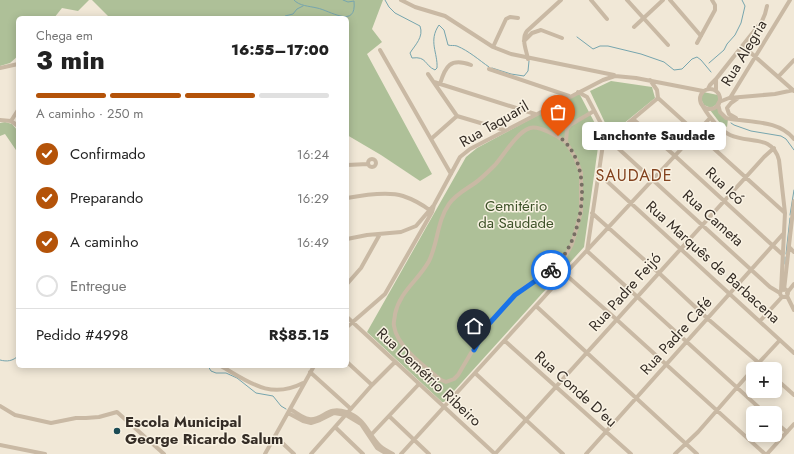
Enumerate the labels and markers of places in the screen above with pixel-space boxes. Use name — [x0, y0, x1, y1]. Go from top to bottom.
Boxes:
pin — [541, 95, 575, 136]
callout: Lanchonte Saudade — [582, 122, 726, 150]
pin — [457, 309, 491, 350]
place label: Escola Municipal George Ricardo Salum — [125, 411, 283, 450]
marker: Escola Municipal George Ricardo Salum — [112, 426, 122, 436]

